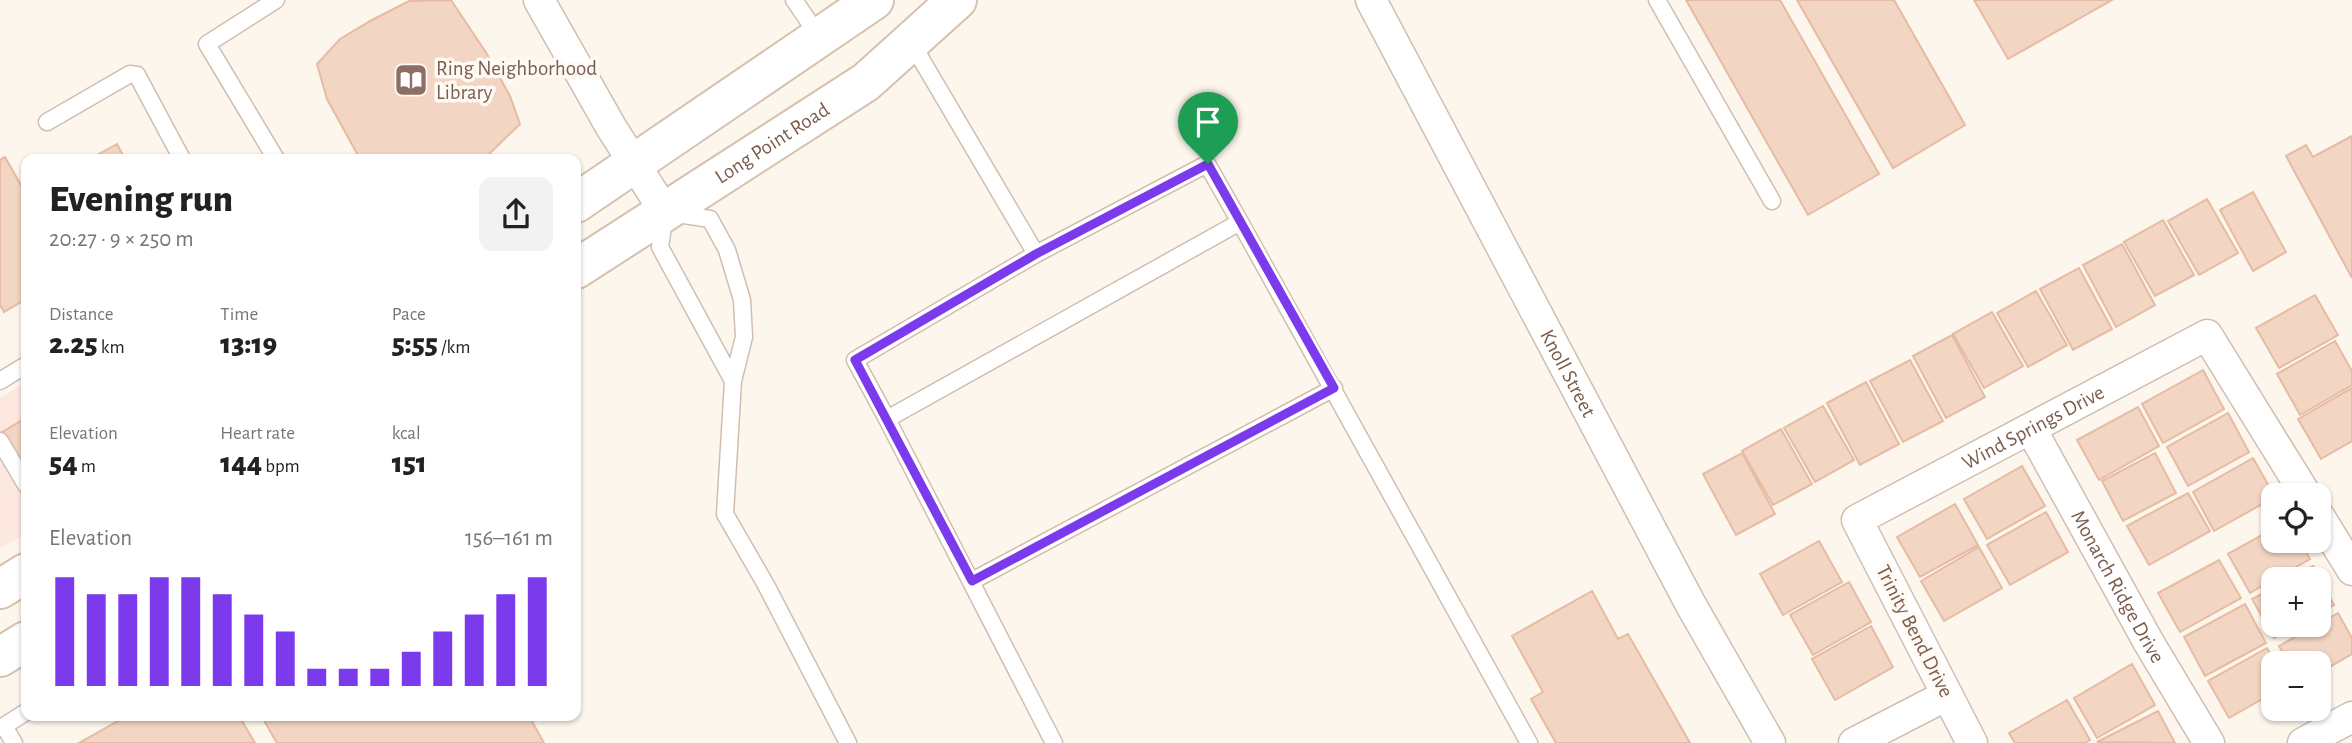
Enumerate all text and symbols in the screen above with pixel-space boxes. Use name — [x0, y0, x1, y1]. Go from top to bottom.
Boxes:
place label: Ring Neighborhood Library — [436, 58, 597, 103]
library icon: Ring Neighborhood Library — [392, 61, 430, 99]
pin — [1178, 92, 1238, 164]
street label: Long Point Road — [711, 99, 833, 188]
icon: arrive — [1189, 103, 1227, 141]
button: share — [479, 177, 553, 251]
text: Evening run — [49, 181, 233, 219]
text: 20:27 · 9 × 250 m — [49, 228, 194, 251]
text: Distance — [49, 305, 113, 324]
text: Time — [220, 305, 258, 324]
text: Pace — [392, 305, 426, 324]
street label: Knoll Street — [1536, 326, 1600, 421]
text: 2.25 — [49, 329, 98, 359]
text: 13:19 — [220, 329, 277, 359]
text: 5:55 — [392, 329, 438, 359]
text: km — [98, 338, 125, 357]
text: /km — [438, 338, 470, 357]
street label: Wind Springs Drive — [1959, 381, 2108, 473]
text: Elevation — [49, 424, 118, 443]
text: Heart rate — [220, 424, 295, 443]
text: kcal — [392, 424, 421, 443]
text: 54 — [49, 448, 78, 478]
text: 144 — [220, 448, 262, 478]
text: 151 — [392, 448, 427, 478]
text: m — [78, 457, 96, 476]
text: bpm — [262, 457, 300, 476]
map controls — [2261, 483, 2331, 721]
button: locate — [2261, 483, 2331, 553]
street label: Monarch Ridge Drive — [2067, 507, 2168, 667]
text: Elevation — [49, 527, 132, 550]
text: 156–161 m — [465, 527, 553, 550]
street label: Trinity Bend Drive — [1872, 562, 1957, 701]
button: + — [2261, 567, 2331, 637]
button: − — [2261, 651, 2331, 721]

